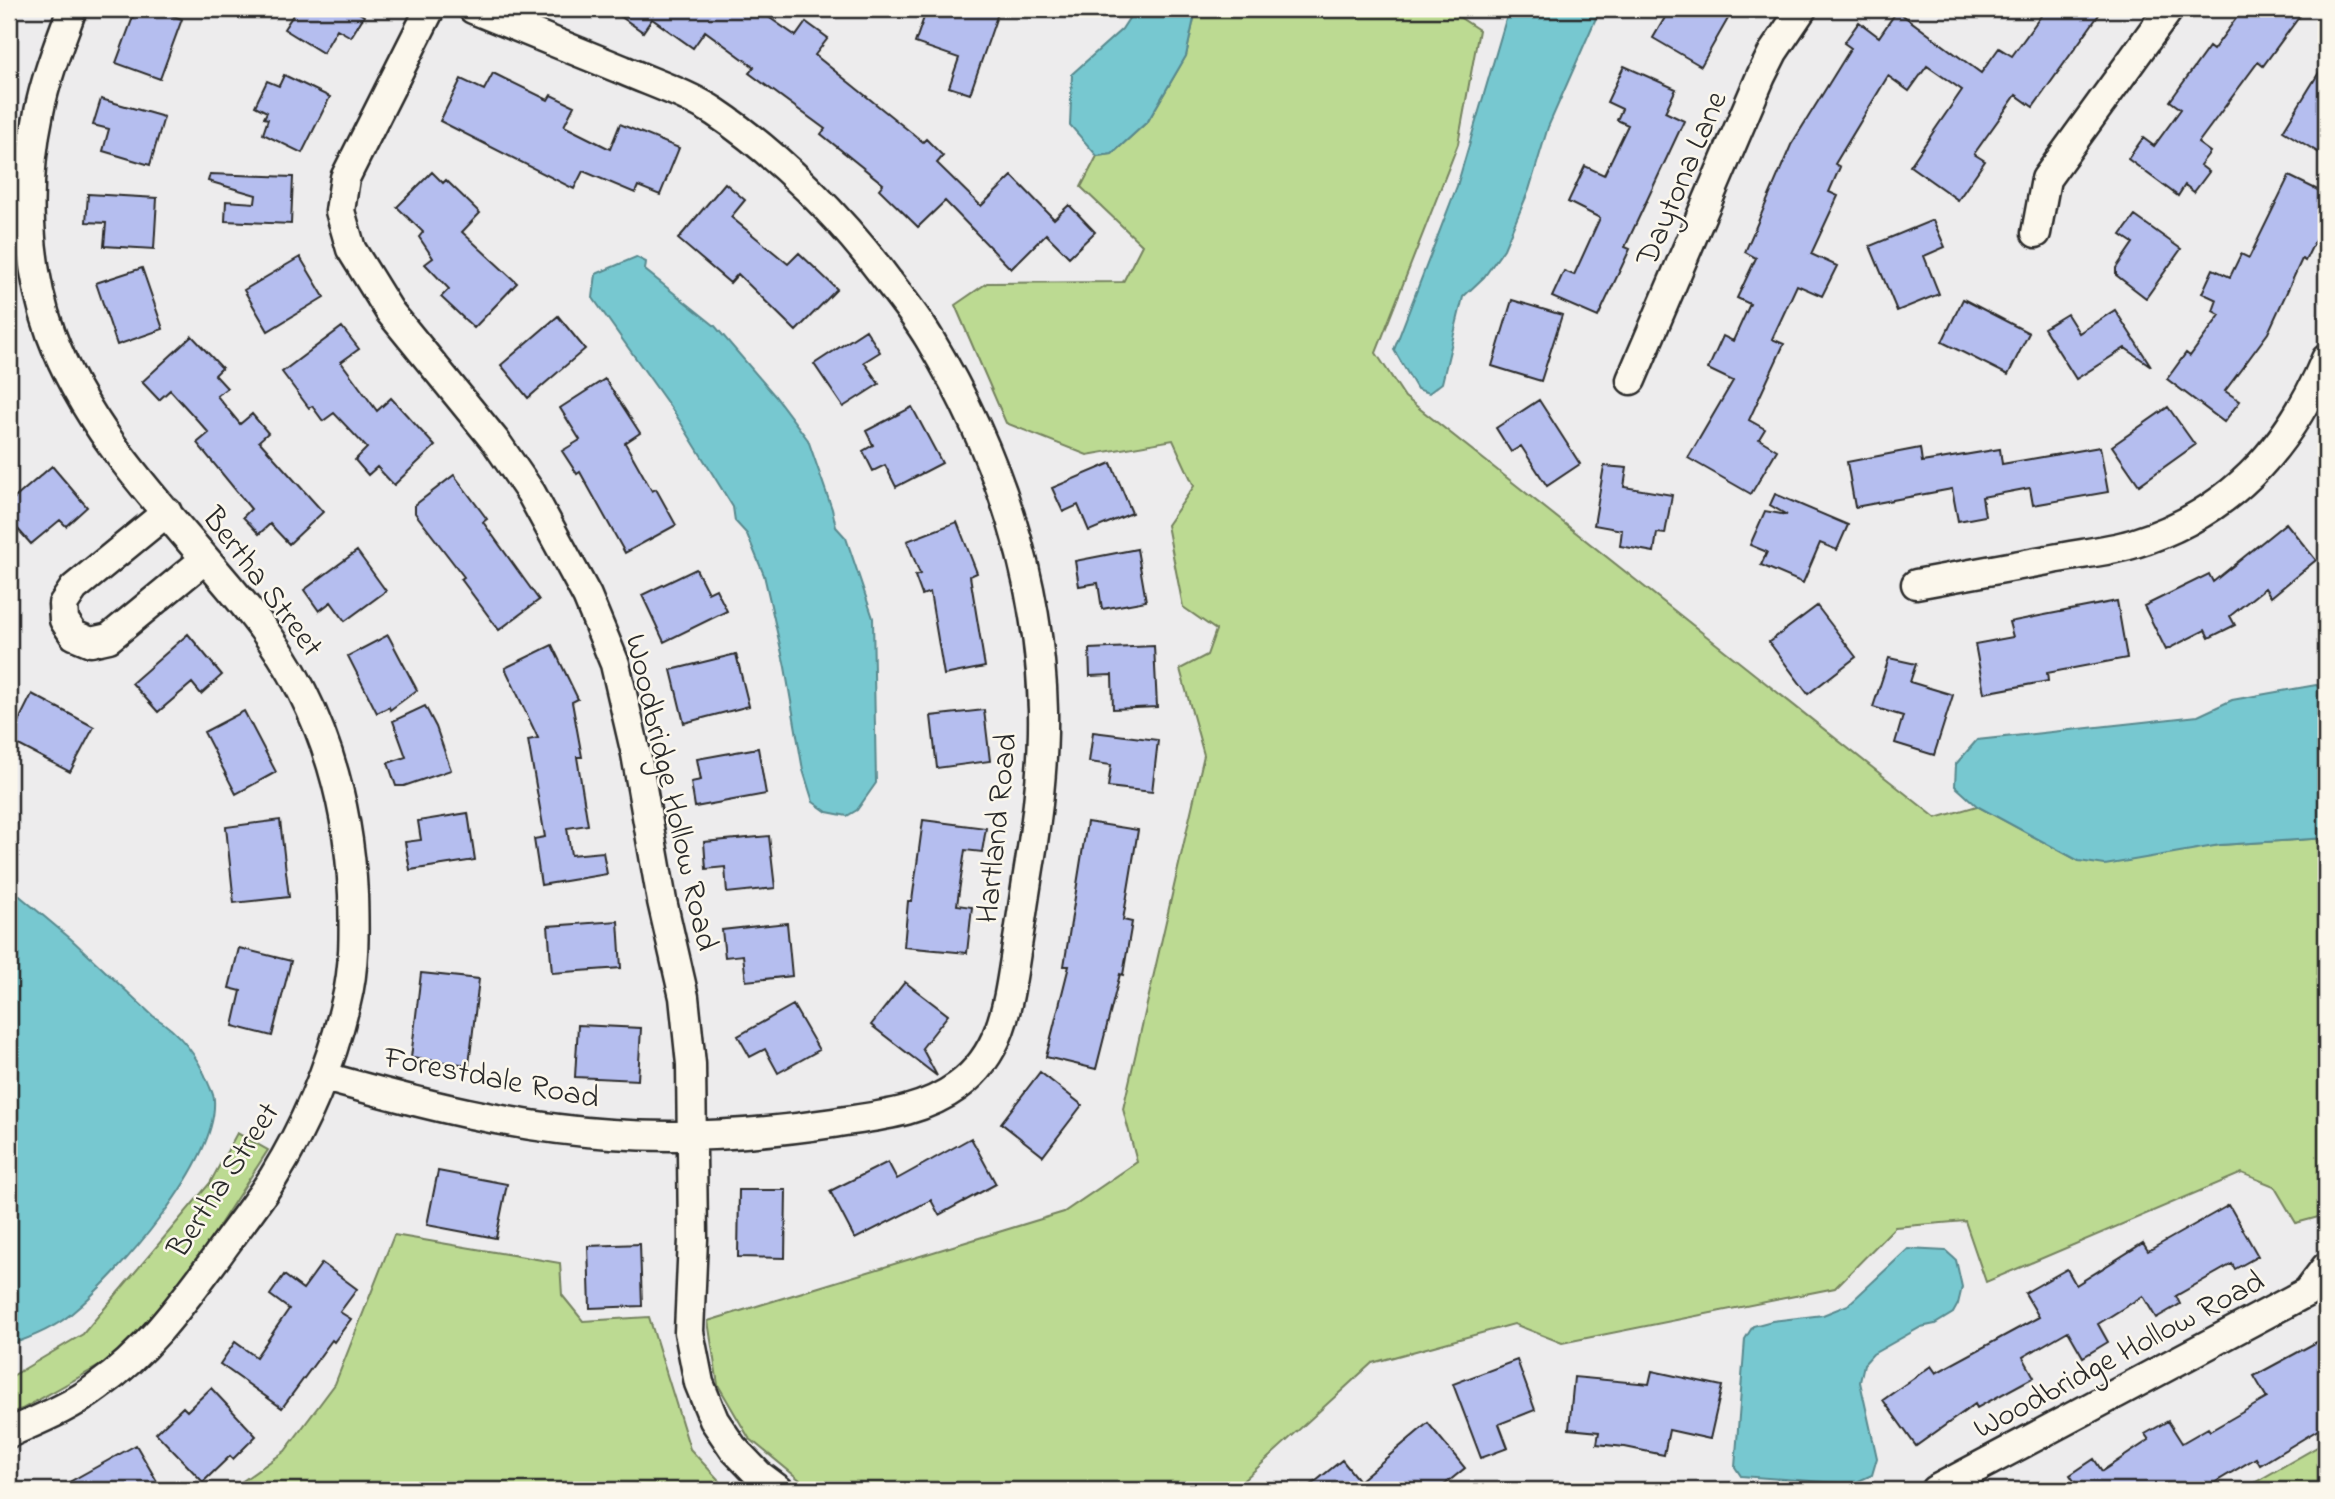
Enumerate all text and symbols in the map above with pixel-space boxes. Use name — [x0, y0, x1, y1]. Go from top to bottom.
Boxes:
street label: Daytona Lane — [1625, 84, 1741, 275]
street label: Bertha Street — [188, 497, 334, 668]
street label: Woodbridge Hollow Road — [610, 630, 729, 956]
street label: Hartland Road — [965, 731, 1032, 926]
street label: Forestdale Road — [379, 1035, 603, 1123]
street label: Bertha Street — [156, 1093, 293, 1269]
street label: Woodbridge Hollow Road — [1966, 1259, 2274, 1453]

